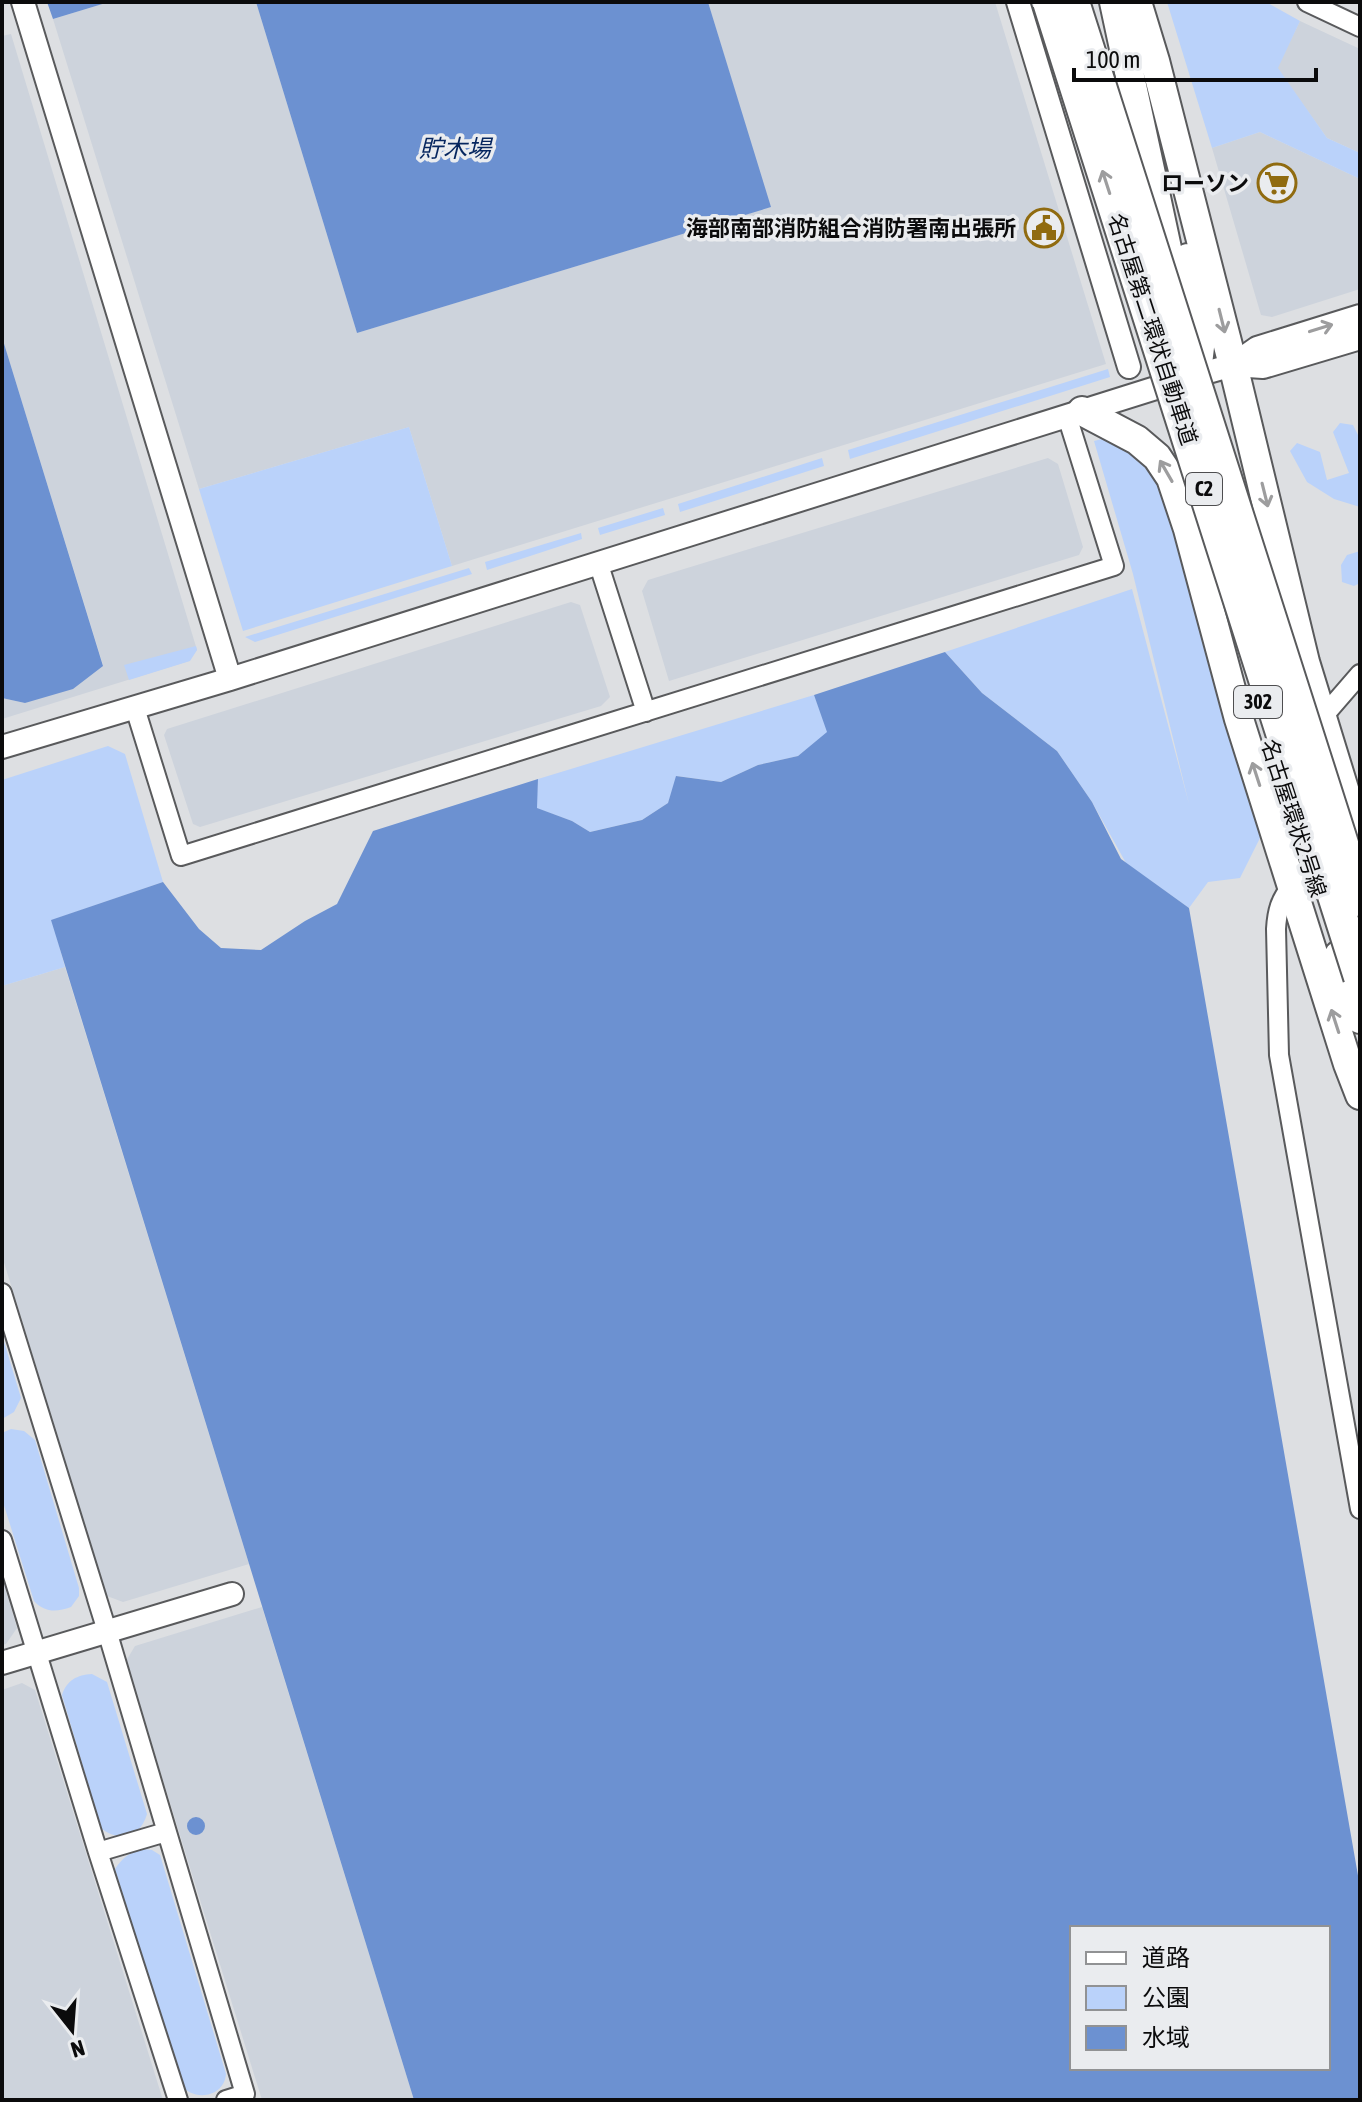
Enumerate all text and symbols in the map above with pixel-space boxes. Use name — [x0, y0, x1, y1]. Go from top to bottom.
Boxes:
scale bar — [1074, 32, 1316, 82]
text: 100 m — [1086, 46, 1140, 73]
water label: 貯木場 — [419, 135, 494, 162]
supermarket icon: ローソン — [1256, 162, 1298, 204]
one-way arrow — [1098, 170, 1113, 195]
place label: ローソン — [1161, 170, 1249, 196]
public building icon: 海部南部消防組合消防署南出張所 — [1023, 207, 1065, 249]
street label: 名古屋第二環状自動車道 — [1103, 210, 1203, 448]
place label: 海部南部消防組合消防署南出張所 — [686, 215, 1016, 241]
one-way arrow — [1215, 308, 1230, 333]
one-way arrow — [1308, 320, 1333, 334]
one-way arrow — [1158, 460, 1174, 483]
road number: C2 — [1186, 473, 1222, 505]
one-way arrow — [1258, 482, 1273, 508]
road number: 302 — [1234, 686, 1282, 718]
street label: 名古屋環状2号線 — [1256, 736, 1332, 900]
one-way arrow — [1248, 761, 1263, 787]
one-way arrow — [1326, 1009, 1341, 1034]
legend — [1070, 1926, 1330, 2070]
text: 道路 — [1142, 1944, 1190, 1971]
text: 公園 — [1142, 1984, 1190, 2011]
north arrow — [32, 1990, 112, 2070]
text: 水域 — [1142, 2024, 1190, 2051]
text: N — [68, 2035, 88, 2063]

